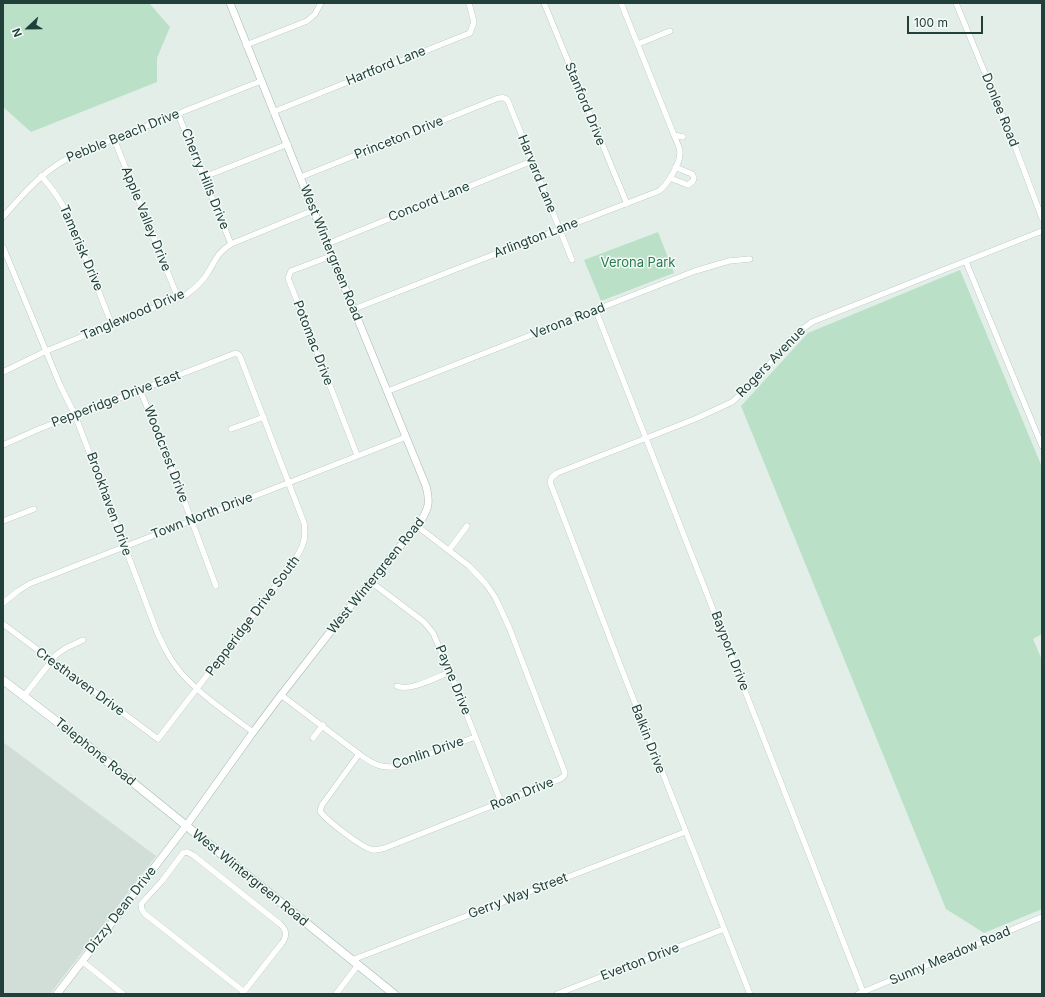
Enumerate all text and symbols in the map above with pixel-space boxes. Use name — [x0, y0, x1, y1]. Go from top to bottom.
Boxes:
north arrow — [8, 8, 48, 48]
scale bar — [909, 8, 985, 34]
text: 100 m — [914, 15, 948, 30]
text: N — [9, 26, 25, 39]
street label: Hartford Lane — [344, 43, 428, 89]
street label: Stanford Drive — [561, 60, 609, 148]
street label: Donlee Road — [978, 71, 1022, 149]
street label: Pebble Beach Drive — [64, 106, 182, 166]
street label: Princeton Drive — [352, 113, 446, 163]
street label: Cherry Hills Drive — [178, 126, 232, 232]
street label: Harvard Lane — [514, 133, 560, 215]
street label: Apple Valley Drive — [118, 164, 174, 274]
street label: Concord Lane — [386, 179, 472, 225]
street label: West Wintergreen Road — [297, 183, 365, 323]
street label: Tamerisk Drive — [56, 203, 106, 293]
street label: Arlington Lane — [492, 215, 580, 261]
park label: Verona Park — [601, 255, 675, 271]
street label: Tanglewood Drive — [79, 286, 187, 344]
street label: Potomac Drive — [290, 298, 336, 388]
street label: Verona Road — [529, 300, 607, 342]
street label: Rogers Avenue — [733, 323, 809, 401]
street label: Pepperidge Drive East — [49, 367, 183, 431]
street label: Woodcrest Drive — [140, 403, 192, 505]
street label: Brookhaven Drive — [83, 450, 135, 558]
street label: Town North Drive — [149, 489, 255, 543]
street label: West Wintergreen Road — [324, 515, 428, 637]
street label: Pepperidge Drive South — [203, 553, 303, 679]
street label: Bayport Drive — [708, 609, 752, 693]
street label: Payne Drive — [432, 643, 474, 717]
street label: Cresthaven Drive — [33, 645, 127, 719]
street label: Balkin Drive — [628, 702, 668, 776]
street label: Telephone Road — [51, 715, 139, 789]
street label: Conlin Drive — [390, 733, 466, 773]
street label: Roan Drive — [488, 774, 556, 814]
street label: West Wintergreen Road — [189, 826, 311, 930]
street label: Dizzy Dean Drive — [82, 863, 160, 957]
street label: Gerry Way Street — [466, 870, 570, 922]
street label: Sunny Meadow Road — [887, 923, 1013, 989]
street label: Everton Drive — [598, 940, 682, 984]

